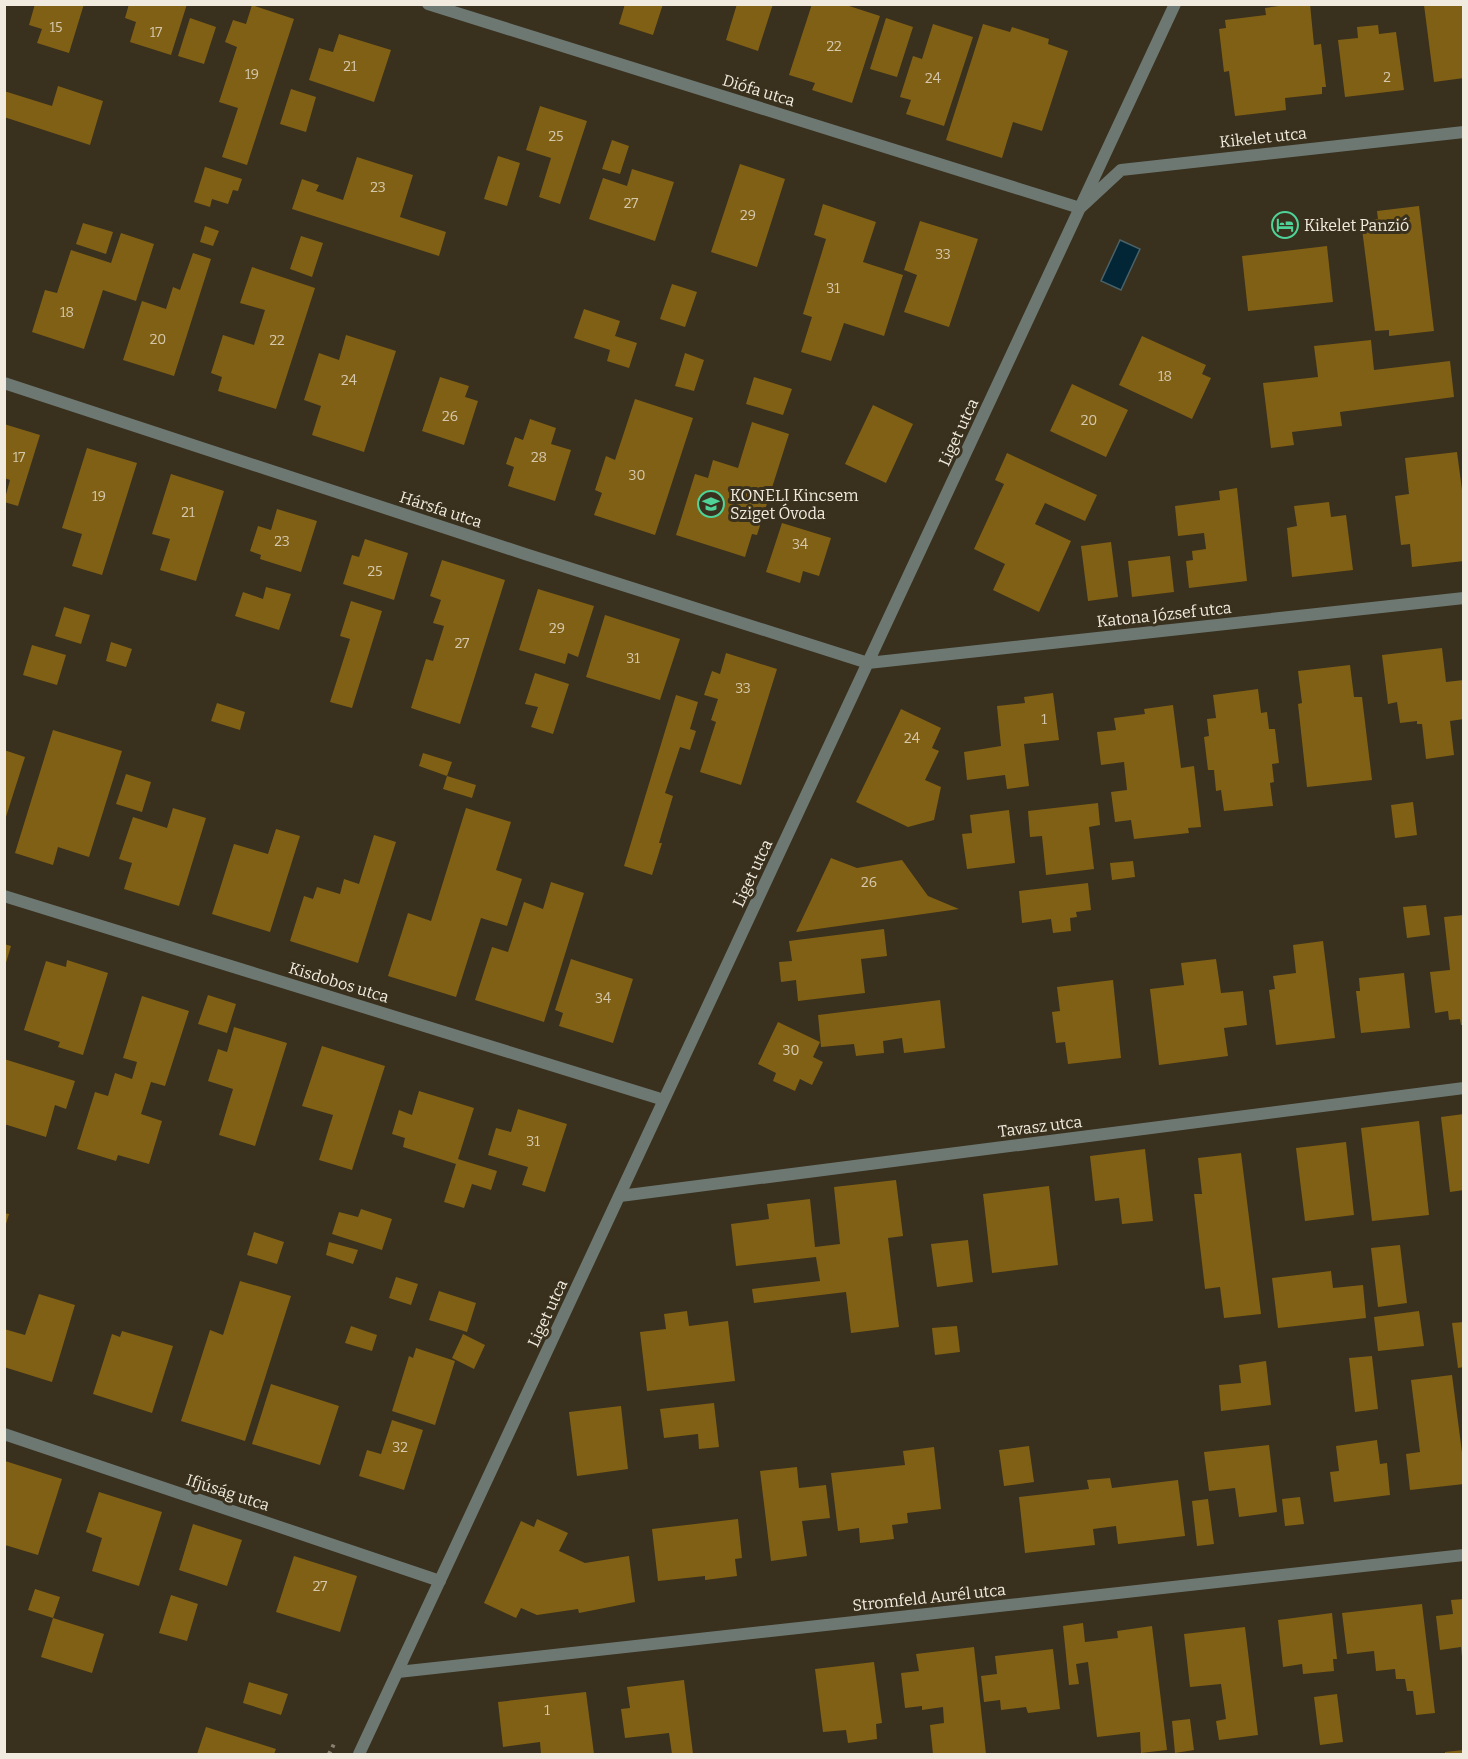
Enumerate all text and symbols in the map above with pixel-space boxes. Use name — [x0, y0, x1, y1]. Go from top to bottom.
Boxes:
house number: 15 — [49, 19, 63, 36]
house number: 17 — [150, 24, 162, 41]
house number: 22 — [826, 38, 842, 55]
house number: 21 — [343, 58, 357, 75]
house number: 19 — [245, 66, 259, 83]
house number: 2 — [1383, 69, 1391, 86]
street label: Diófa utca — [720, 70, 798, 111]
house number: 24 — [925, 70, 941, 87]
street label: Kikelet utca — [1218, 123, 1308, 152]
house number: 25 — [548, 128, 564, 145]
house number: 23 — [370, 179, 386, 196]
house number: 27 — [624, 195, 638, 212]
house number: 29 — [740, 207, 756, 224]
hotel icon: Kikelet Panzió — [1270, 210, 1300, 240]
place label: Kikelet Panzió — [1304, 216, 1409, 235]
house number: 33 — [935, 246, 951, 263]
house number: 31 — [826, 280, 840, 297]
house number: 18 — [60, 304, 74, 321]
house number: 20 — [150, 331, 166, 348]
house number: 22 — [269, 332, 285, 349]
house number: 18 — [1158, 368, 1172, 385]
house number: 24 — [341, 372, 357, 389]
street label: Liget utca — [935, 395, 982, 469]
house number: 26 — [442, 408, 458, 425]
house number: 20 — [1081, 412, 1097, 429]
house number: 17 — [13, 449, 25, 466]
house number: 28 — [531, 449, 547, 466]
house number: 30 — [629, 467, 645, 484]
place label: KONELI Kincsem Sziget Óvoda — [730, 486, 859, 523]
street label: Hársfa utca — [397, 487, 485, 532]
house number: 19 — [92, 488, 106, 505]
school or university icon: KONELI Kincsem Sziget Óvoda — [696, 489, 726, 519]
house number: 21 — [181, 504, 195, 521]
house number: 23 — [274, 533, 290, 550]
house number: 34 — [792, 536, 808, 553]
house number: 25 — [367, 563, 383, 580]
street label: Katona József utca — [1096, 598, 1233, 631]
house number: 29 — [549, 620, 565, 637]
house number: 27 — [455, 635, 469, 652]
house number: 31 — [626, 650, 640, 667]
house number: 33 — [735, 680, 751, 697]
house number: 1 — [1041, 711, 1047, 728]
house number: 24 — [904, 730, 920, 747]
street label: Liget utca — [729, 836, 776, 910]
house number: 26 — [861, 874, 877, 891]
street label: Kisdobos utca — [287, 958, 391, 1007]
house number: 34 — [595, 990, 611, 1007]
house number: 30 — [783, 1042, 799, 1059]
street label: Tavasz utca — [997, 1112, 1083, 1141]
house number: 31 — [526, 1133, 540, 1150]
street label: Liget utca — [524, 1276, 571, 1350]
house number: 32 — [392, 1439, 408, 1456]
street label: Ifjúság utca — [184, 1470, 272, 1515]
house number: 27 — [313, 1578, 327, 1595]
street label: Stromfeld Aurél utca — [851, 1580, 1007, 1615]
house number: 1 — [544, 1702, 550, 1719]

